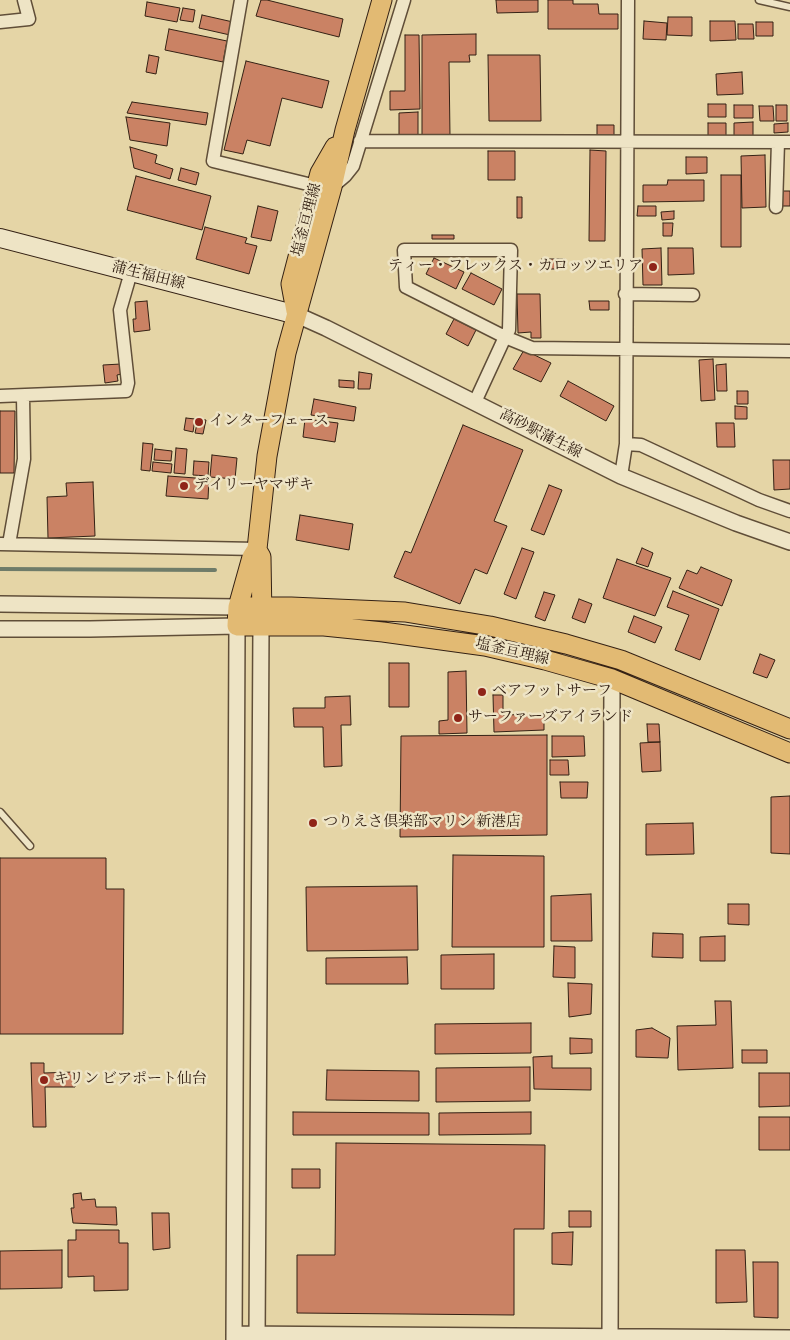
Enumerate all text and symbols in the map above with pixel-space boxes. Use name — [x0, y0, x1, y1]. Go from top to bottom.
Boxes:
street label: 塩釜亘理線 — [290, 181, 326, 259]
place label: ティー・フレックス・カロッツエリア — [388, 258, 643, 276]
street label: 蒲生福田線 — [109, 259, 187, 295]
marker: ティー・フレックス・カロッツエリア — [647, 261, 659, 273]
street label: 高砂駅蒲生線 — [496, 407, 584, 463]
place label: インターフェース — [209, 413, 329, 431]
marker: インターフェース — [193, 416, 205, 428]
place label: デイリーヤマザキ — [194, 477, 314, 495]
marker: デイリーヤマザキ — [178, 480, 190, 492]
street label: 塩釜亘理線 — [473, 636, 551, 670]
place label: ベアフットサーフ — [492, 683, 612, 701]
marker: ベアフットサーフ — [476, 686, 488, 698]
place label: サーファーズアイランド — [468, 709, 633, 727]
marker: サーファーズアイランド — [452, 712, 464, 724]
place label: つりえさ倶楽部マリン 新港店 — [323, 814, 521, 832]
marker: つりえさ倶楽部マリン 新港店 — [307, 817, 319, 829]
place label: キリン ビアポート仙台 — [54, 1071, 207, 1089]
marker: キリン ビアポート仙台 — [38, 1074, 50, 1086]

